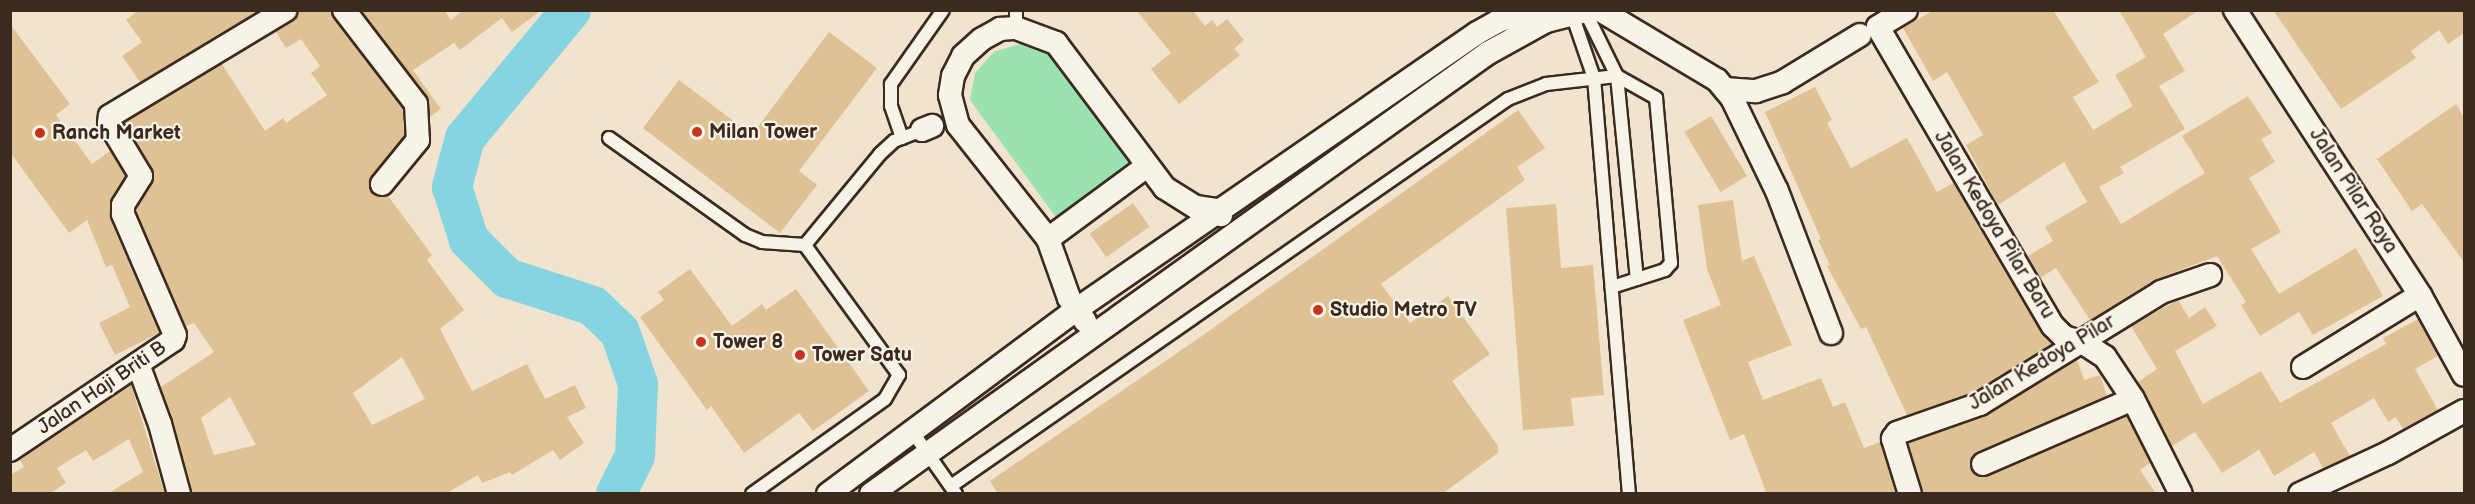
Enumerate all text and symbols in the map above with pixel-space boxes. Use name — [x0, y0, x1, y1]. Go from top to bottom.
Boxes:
place label: Milan Tower — [709, 120, 817, 144]
place label: Ranch Market — [52, 121, 181, 145]
street label: Jalan Pilar Raya — [2304, 124, 2402, 258]
marker: Milan Tower — [690, 125, 704, 139]
marker: Ranch Market — [33, 126, 47, 140]
street label: Jalan Kedoya Pilar Baru — [1928, 127, 2060, 323]
place label: Studio Metro TV — [1330, 298, 1477, 322]
marker: Studio Metro TV — [1311, 303, 1325, 317]
street label: Jalan Kedoya Pilar — [1965, 310, 2119, 416]
place label: Tower 8 — [713, 330, 783, 354]
marker: Tower 8 — [694, 335, 708, 349]
street label: Jalan Haji Briti B — [33, 336, 171, 440]
place label: Tower Satu — [812, 343, 912, 367]
marker: Tower Satu — [793, 348, 807, 362]

